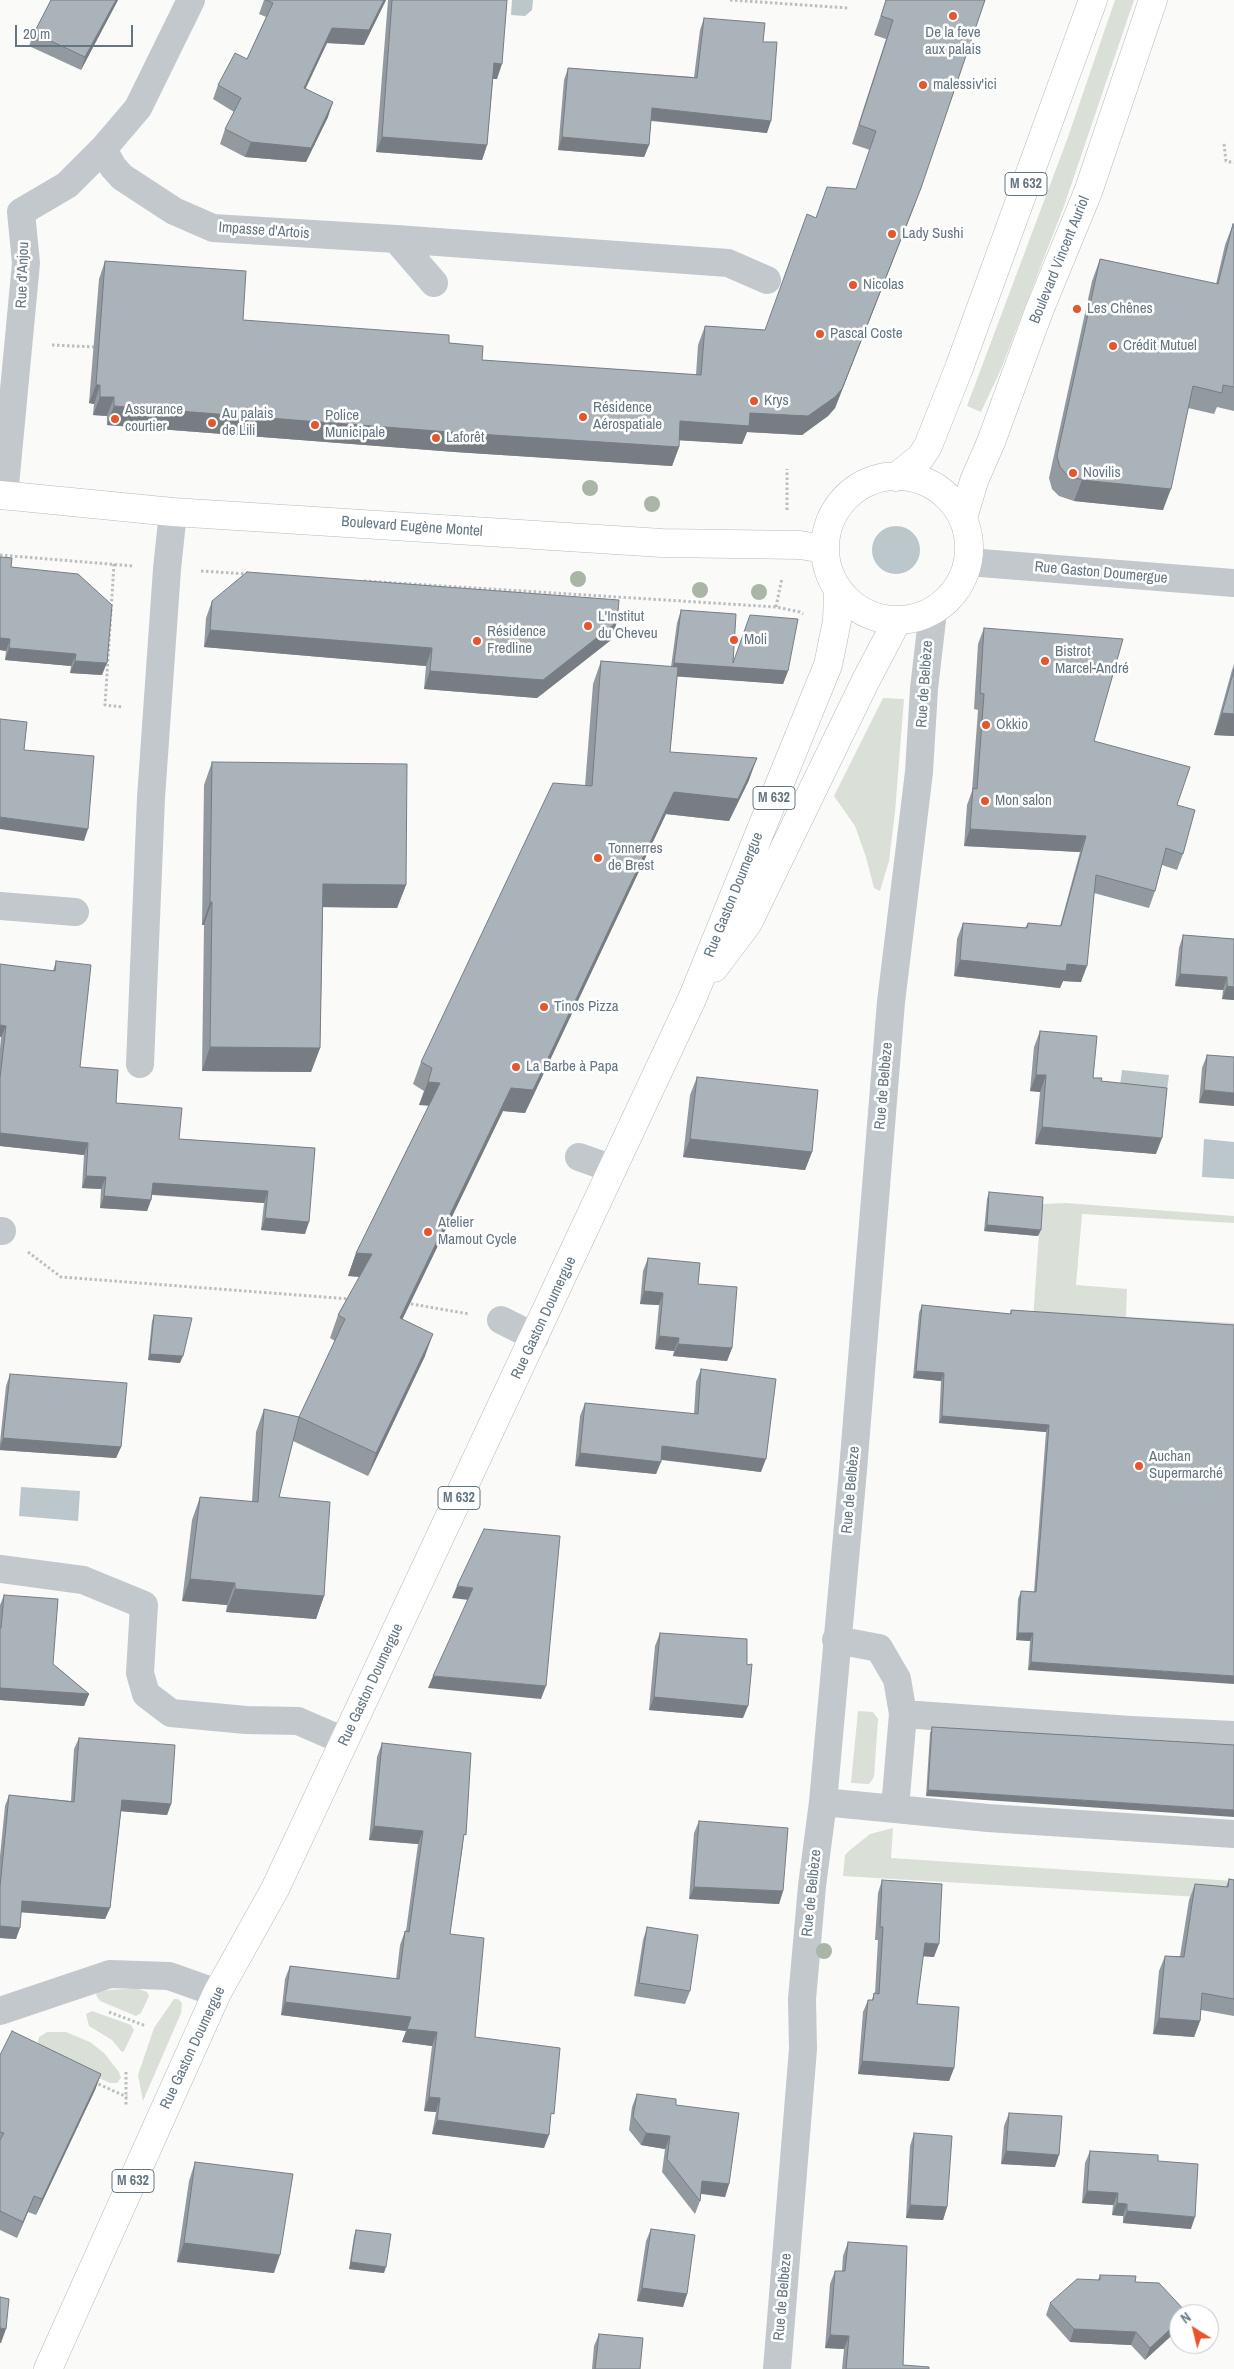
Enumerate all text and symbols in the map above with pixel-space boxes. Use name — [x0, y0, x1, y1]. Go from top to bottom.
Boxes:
marker: De la feve aux palais — [947, 10, 959, 22]
scale bar — [18, 15, 135, 47]
text: 20 m — [23, 23, 50, 44]
place label: De la feve aux palais — [925, 24, 981, 59]
place label: malessiv'ici — [933, 76, 997, 94]
marker: malessiv'ici — [917, 79, 929, 91]
road number: M 632 — [1005, 172, 1047, 195]
street label: Boulevard Vincent Auriol — [1026, 194, 1094, 326]
street label: Impasse d'Artois — [218, 219, 310, 243]
place label: Lady Sushi — [902, 225, 964, 243]
marker: Lady Sushi — [886, 228, 898, 240]
street label: Rue d'Anjou — [13, 241, 33, 309]
place label: Nicolas — [863, 276, 904, 294]
marker: Nicolas — [847, 279, 859, 291]
place label: Les Chênes — [1087, 300, 1153, 318]
marker: Les Chênes — [1071, 303, 1083, 315]
place label: Pascal Coste — [830, 325, 902, 343]
marker: Pascal Coste — [814, 328, 826, 340]
place label: Crédit Mutuel — [1123, 337, 1197, 355]
marker: Crédit Mutuel — [1107, 340, 1119, 352]
place label: Krys — [764, 392, 789, 410]
marker: Krys — [748, 395, 760, 407]
place label: Résidence Aérospatiale — [593, 399, 662, 434]
place label: Assurance courtier — [125, 401, 183, 436]
place label: Au palais de Lili — [222, 405, 273, 440]
place label: Police Municipale — [325, 407, 385, 442]
marker: Résidence Aérospatiale — [577, 411, 589, 423]
marker: Assurance courtier — [109, 413, 121, 425]
marker: Au palais de Lili — [206, 417, 218, 429]
marker: Police Municipale — [309, 419, 321, 431]
place label: Laforêt — [446, 429, 484, 447]
marker: Laforêt — [430, 432, 442, 444]
place label: Novilis — [1083, 464, 1121, 482]
marker: Novilis — [1067, 467, 1079, 479]
street label: Boulevard Eugène Montel — [341, 513, 483, 541]
street label: Rue Gaston Doumergue — [1034, 558, 1168, 588]
place label: L'Institut du Cheveu — [598, 608, 657, 643]
marker: L'Institut du Cheveu — [582, 620, 594, 632]
place label: Résidence Fredline — [487, 623, 546, 658]
place label: Moli — [744, 631, 767, 649]
marker: Moli — [728, 634, 740, 646]
marker: Résidence Fredline — [471, 635, 483, 647]
street label: Rue de Belbèze — [913, 640, 937, 728]
place label: Bistrot Marcel-André — [1055, 643, 1129, 678]
marker: Bistrot Marcel-André — [1039, 655, 1051, 667]
place label: Okkio — [996, 716, 1028, 734]
marker: Okkio — [980, 719, 992, 731]
road number: M 632 — [753, 786, 795, 810]
place label: Mon salon — [995, 792, 1052, 810]
marker: Mon salon — [979, 795, 991, 807]
street label: Rue Gaston Doumergue — [701, 830, 767, 960]
place label: Tonnerres de Brest — [608, 840, 663, 875]
marker: Tonnerres de Brest — [592, 852, 604, 864]
place label: Tinos Pizza — [554, 998, 619, 1016]
marker: Tinos Pizza — [538, 1001, 550, 1013]
street label: Rue de Belbèze — [871, 1042, 897, 1130]
place label: La Barbe à Papa — [526, 1058, 618, 1076]
marker: La Barbe à Papa — [510, 1061, 522, 1073]
place label: Atelier Mamout Cycle — [438, 1214, 517, 1249]
marker: Atelier Mamout Cycle — [422, 1226, 434, 1238]
street label: Rue Gaston Doumergue — [508, 1254, 580, 1382]
street label: Rue de Belbèze — [838, 1446, 864, 1534]
place label: Auchan Supermarché — [1149, 1448, 1223, 1483]
marker: Auchan Supermarché — [1133, 1460, 1145, 1472]
road number: M 632 — [438, 1486, 480, 1510]
street label: Rue Gaston Doumergue — [335, 1621, 407, 1749]
street label: Rue de Belbèze — [798, 1849, 826, 1937]
street label: Rue Gaston Doumergue — [157, 1984, 229, 2112]
road number: M 632 — [112, 2170, 154, 2192]
street label: Rue de Belbèze — [770, 2253, 796, 2341]
north arrow — [1169, 2304, 1219, 2354]
text: N — [1177, 2308, 1194, 2327]

